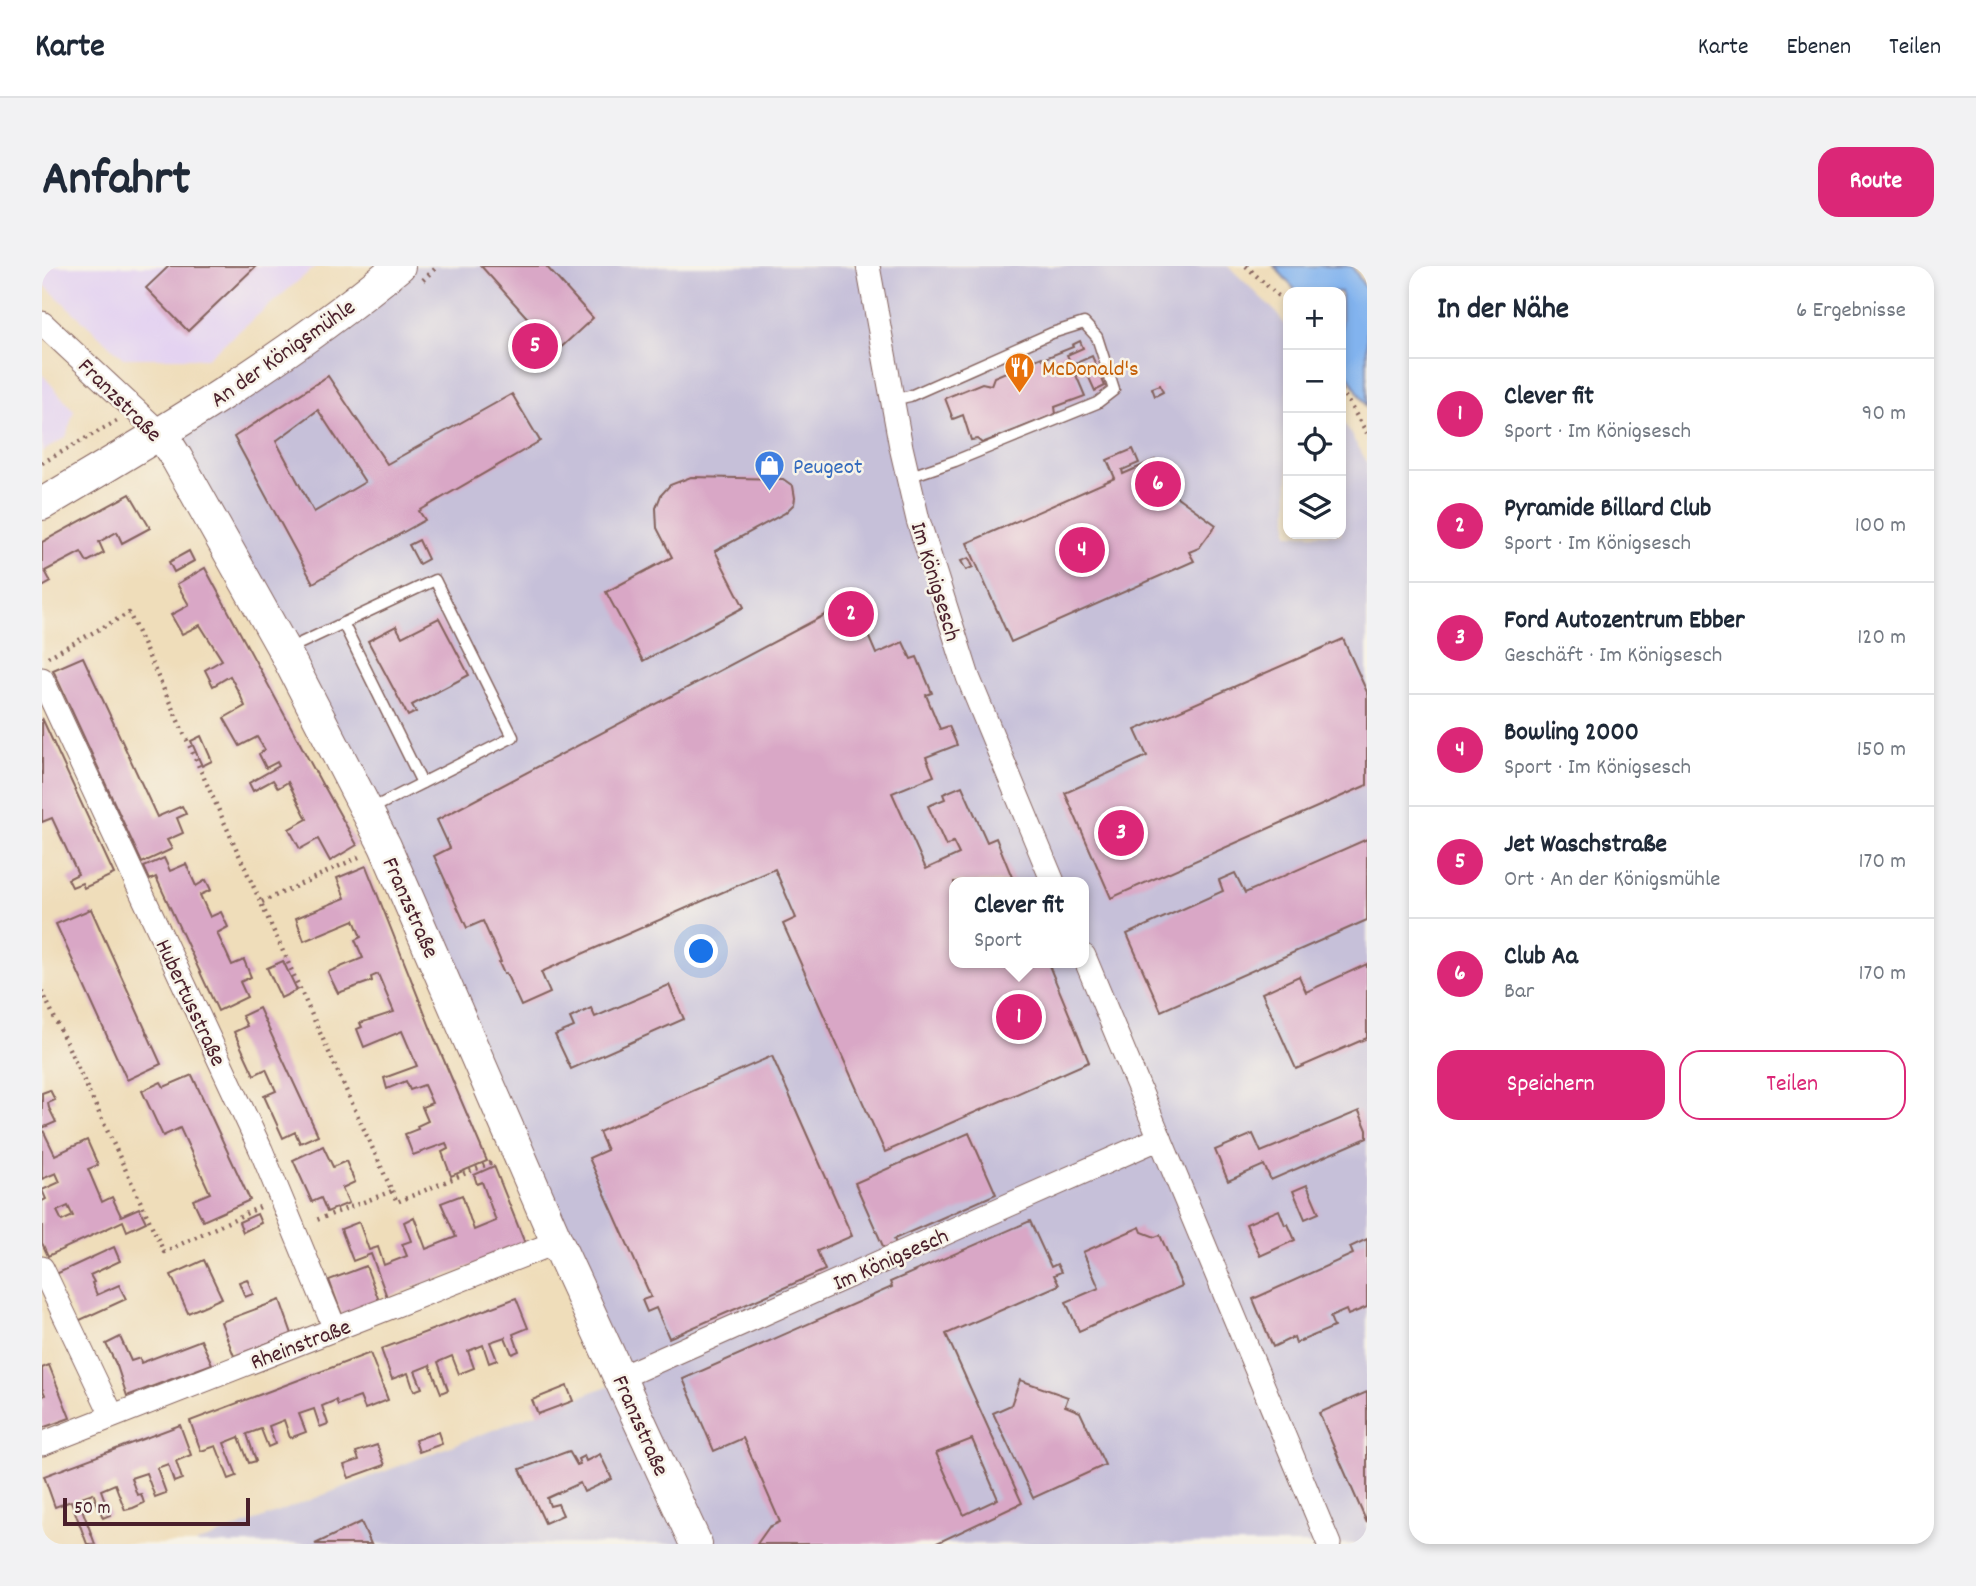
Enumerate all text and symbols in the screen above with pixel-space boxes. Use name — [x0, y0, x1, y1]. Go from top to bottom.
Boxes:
text: Karte — [35, 25, 105, 72]
text: Karte — [1698, 31, 1748, 65]
text: Ebenen — [1786, 31, 1851, 65]
text: Teilen — [1889, 31, 1941, 65]
text: Anfahrt — [42, 147, 190, 217]
button: Route — [1818, 147, 1934, 217]
map controls — [1283, 287, 1346, 539]
button: + — [1283, 287, 1346, 350]
text: In der Nähe — [1437, 290, 1569, 333]
street label: An der Königsmühle — [205, 292, 363, 417]
text: 6 Ergebnisse — [1796, 295, 1906, 328]
pin: 5 — [512, 320, 558, 372]
restaurant icon: McDonald's — [1002, 350, 1036, 394]
button: − — [1283, 350, 1346, 413]
street label: Franzstraße — [69, 352, 168, 451]
place label: McDonald's — [1042, 354, 1139, 387]
text: Clever fit — [1504, 379, 1594, 416]
text: 1 — [1457, 398, 1463, 431]
text: 90 m — [1862, 398, 1906, 431]
button: locate — [1283, 413, 1346, 476]
text: Sport · Im Königsesch — [1504, 416, 1691, 449]
shop icon: Peugeot — [753, 448, 787, 492]
place label: Peugeot — [793, 452, 862, 485]
pin: 6 — [1135, 458, 1181, 510]
button: layers — [1283, 476, 1346, 539]
text: Pyramide Billard Club — [1504, 491, 1711, 528]
text: 2 — [1455, 510, 1465, 543]
text: 100 m — [1855, 510, 1906, 543]
street label: Im Königsesch — [900, 518, 967, 646]
pin: 4 — [1059, 524, 1105, 576]
text: Sport · Im Königsesch — [1504, 528, 1691, 561]
pin: 2 — [828, 588, 874, 640]
text: Ford Autozentrum Ebber — [1504, 603, 1745, 640]
text: 3 — [1455, 622, 1465, 655]
text: 120 m — [1857, 622, 1906, 655]
text: Geschäft · Im Königsesch — [1504, 640, 1722, 673]
text: Bowling 2000 — [1504, 715, 1639, 752]
text: 4 — [1455, 734, 1465, 767]
text: 150 m — [1857, 734, 1906, 767]
text: Sport · Im Königsesch — [1504, 752, 1691, 785]
pin: 3 — [1098, 807, 1144, 859]
text: Jet Waschstraße — [1504, 827, 1667, 864]
text: 5 — [1455, 846, 1465, 879]
text: 170 m — [1859, 846, 1906, 879]
street label: Franzstraße — [372, 853, 446, 964]
text: Ort · An der Königsmühle — [1504, 864, 1720, 897]
popup — [949, 877, 1089, 968]
text: Clever fit — [974, 888, 1064, 925]
text: Sport — [974, 925, 1022, 958]
street label: Hubertusstraße — [145, 934, 233, 1072]
your location — [684, 934, 718, 968]
text: Club Aa — [1504, 939, 1578, 976]
text: 6 — [1454, 958, 1466, 991]
text: 170 m — [1859, 958, 1906, 991]
text: Bar — [1504, 976, 1534, 1009]
pin: 1 — [996, 991, 1042, 1043]
button: Speichern — [1437, 1050, 1665, 1120]
button: Teilen — [1679, 1050, 1906, 1120]
street label: Im Königsesch — [828, 1221, 954, 1301]
street label: Rheinstraße — [246, 1312, 356, 1381]
street label: Franzstraße — [602, 1371, 676, 1482]
scale bar — [63, 1495, 250, 1527]
text: 50 m — [74, 1496, 111, 1523]

